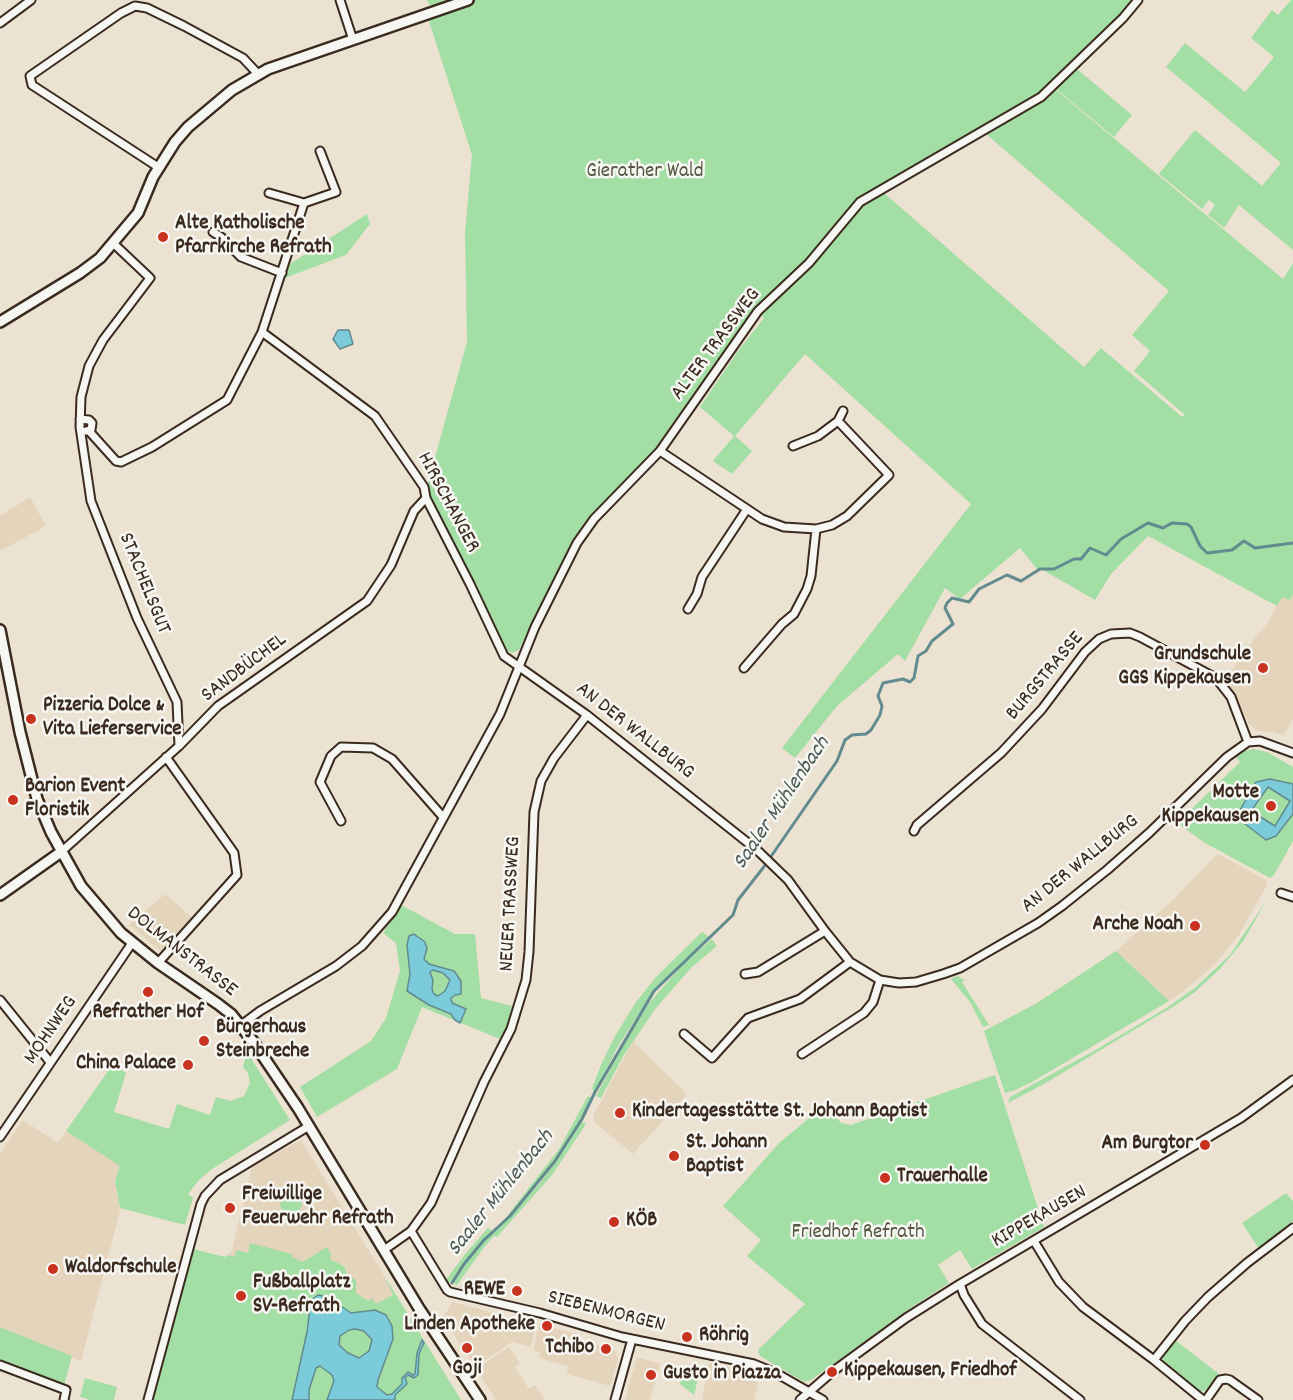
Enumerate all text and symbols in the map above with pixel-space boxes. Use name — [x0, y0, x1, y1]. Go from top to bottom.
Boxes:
park label: Gierather Wald — [586, 160, 704, 186]
place label: Alte Katholische Pfarrkirche Refrath — [175, 212, 332, 262]
marker: Alte Katholische Pfarrkirche Refrath — [156, 230, 170, 244]
street label: ALTER TRASSWEG — [667, 284, 767, 406]
street label: HIRSCHANGER — [410, 448, 484, 558]
street label: STACHELSGUT — [111, 530, 175, 638]
street label: BURGSTRASSE — [1002, 627, 1090, 727]
street label: SANDBÜCHEL — [197, 629, 293, 709]
place label: Grundschule GGS Kippekausen — [1118, 643, 1251, 693]
marker: Grundschule GGS Kippekausen — [1256, 661, 1270, 675]
street label: AN DER WALLBURG — [570, 678, 698, 786]
place label: Pizzeria Dolce & Vita Lieferservice — [43, 694, 182, 744]
marker: Pizzeria Dolce & Vita Lieferservice — [24, 712, 38, 726]
water label: Saaler Mühlenbach — [729, 732, 837, 876]
place label: Barion Event Floristik — [25, 775, 125, 825]
place label: Motte Kippekausen — [1162, 781, 1259, 831]
marker: Barion Event Floristik — [6, 793, 20, 807]
marker: Motte Kippekausen — [1264, 799, 1278, 813]
street label: AN DER WALLBURG — [1017, 810, 1145, 920]
street label: NEUER TRASSWEG — [496, 836, 528, 972]
street label: DOLMANSTRASSE — [121, 902, 241, 1004]
place label: Arche Noah — [1092, 913, 1183, 939]
marker: Arche Noah — [1188, 919, 1202, 933]
marker: Refrather Hof — [141, 985, 155, 999]
street label: MOHNWEG — [20, 992, 84, 1070]
place label: Refrather Hof — [92, 1001, 204, 1027]
place label: Bürgerhaus Steinbreche — [216, 1016, 309, 1066]
marker: Bürgerhaus Steinbreche — [197, 1034, 211, 1048]
place label: China Palace — [76, 1052, 176, 1078]
marker: China Palace — [181, 1058, 195, 1072]
place label: Kindertagesstätte St. Johann Baptist — [632, 1100, 927, 1126]
marker: Kindertagesstätte St. Johann Baptist — [613, 1106, 627, 1120]
water label: Saaler Mühlenbach — [443, 1126, 561, 1262]
place label: St. Johann Baptist — [686, 1131, 767, 1181]
place label: Am Burgtor — [1101, 1132, 1193, 1158]
marker: Am Burgtor — [1198, 1138, 1212, 1152]
marker: St. Johann Baptist — [667, 1149, 681, 1163]
place label: Trauerhalle — [897, 1165, 988, 1191]
marker: Trauerhalle — [878, 1171, 892, 1185]
street label: KIPPEKAUSEN — [988, 1181, 1092, 1255]
place label: Freiwillige Feuerwehr Refrath — [242, 1183, 394, 1233]
marker: Freiwillige Feuerwehr Refrath — [223, 1201, 237, 1215]
place label: KÖB — [626, 1209, 657, 1235]
marker: KÖB — [607, 1215, 621, 1229]
park label: Friedhof Refrath — [791, 1221, 925, 1247]
place label: Waldorfschule — [65, 1256, 176, 1282]
marker: Waldorfschule — [46, 1262, 60, 1276]
place label: Fußballplatz SV-Refrath — [253, 1271, 351, 1321]
place label: REWE — [464, 1278, 505, 1304]
marker: REWE — [510, 1284, 524, 1298]
street label: SIEBENMORGEN — [545, 1286, 667, 1340]
marker: Fußballplatz SV-Refrath — [234, 1289, 248, 1303]
place label: Linden Apotheke — [404, 1313, 535, 1339]
marker: Linden Apotheke — [540, 1319, 554, 1333]
place label: Röhrig — [699, 1324, 749, 1350]
marker: Röhrig — [680, 1330, 694, 1344]
place label: Tchibo — [545, 1336, 594, 1362]
marker: Goji — [460, 1341, 474, 1355]
marker: Tchibo — [599, 1342, 613, 1356]
place label: Goji — [452, 1357, 482, 1383]
place label: Kippekausen, Friedhof — [844, 1359, 1017, 1385]
place label: Gusto in Piazza — [663, 1362, 781, 1388]
marker: Kippekausen, Friedhof — [825, 1365, 839, 1379]
marker: Gusto in Piazza — [644, 1368, 658, 1382]

